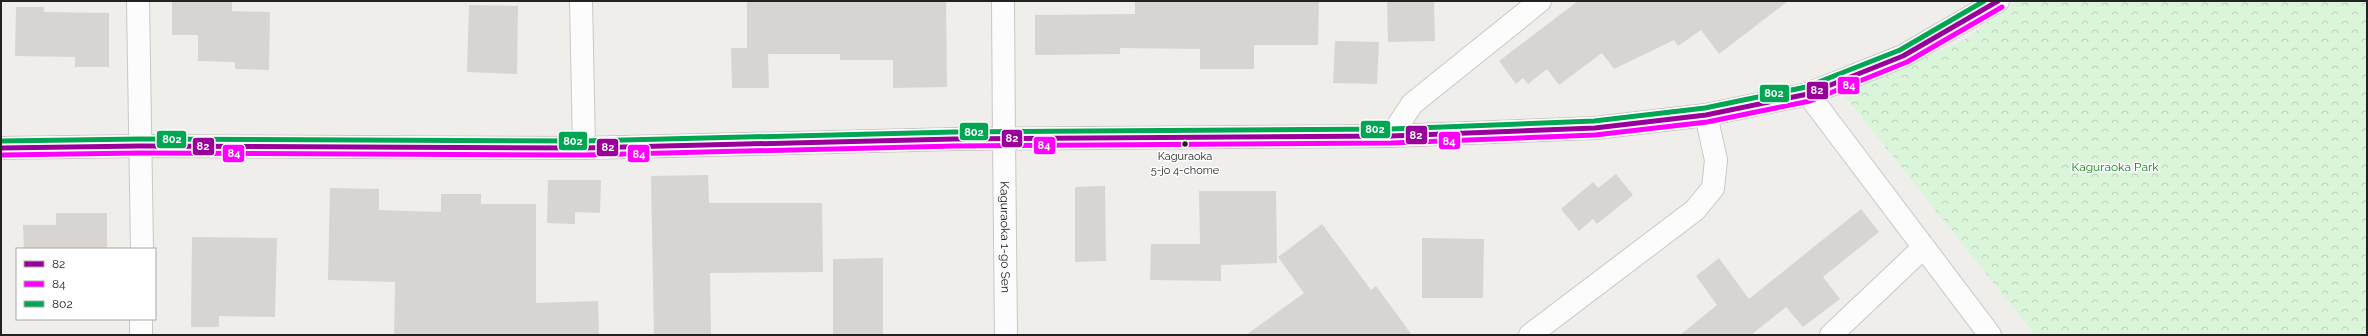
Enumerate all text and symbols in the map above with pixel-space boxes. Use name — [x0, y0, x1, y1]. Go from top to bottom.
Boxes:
line badge: 84 — [1837, 76, 1860, 95]
text: 84 — [1843, 79, 1855, 92]
line badge: 82 — [1806, 81, 1829, 100]
line badge: 802 — [1759, 84, 1790, 103]
text: 82 — [1811, 84, 1823, 97]
text: 802 — [1764, 87, 1784, 100]
line badge: 802 — [1360, 120, 1391, 139]
line badge: 802 — [959, 122, 989, 141]
text: 802 — [1365, 123, 1385, 136]
line badge: 82 — [1405, 125, 1428, 145]
text: 802 — [964, 126, 984, 139]
line badge: 82 — [1001, 129, 1023, 148]
text: 82 — [1410, 129, 1422, 142]
line badge: 802 — [156, 130, 187, 149]
line badge: 802 — [558, 131, 588, 151]
line badge: 84 — [1438, 131, 1461, 150]
text: 82 — [1006, 132, 1018, 145]
text: 802 — [162, 133, 182, 146]
text: 802 — [563, 135, 583, 148]
text: 84 — [1443, 135, 1455, 148]
line badge: 84 — [1033, 136, 1056, 155]
line badge: 82 — [192, 137, 215, 156]
line badge: 82 — [596, 138, 619, 157]
text: 84 — [1038, 139, 1050, 152]
marker: Kaguraoka 5-jo 4-chome — [1180, 139, 1190, 149]
text: 82 — [197, 140, 209, 153]
text: 82 — [602, 141, 614, 154]
line badge: 84 — [222, 144, 245, 163]
line badge: 84 — [627, 144, 650, 163]
text: 84 — [228, 147, 240, 160]
text: 84 — [633, 148, 645, 161]
place label: Kaguraoka 5-jo 4-chome — [1151, 150, 1220, 177]
park label: Kaguraoka Park — [2071, 160, 2159, 174]
street label: Kaguraoka 1-go Sen — [997, 181, 1013, 293]
legend — [16, 248, 156, 320]
text: 82 — [52, 257, 65, 271]
text: 84 — [52, 277, 66, 291]
text: 802 — [52, 297, 73, 311]

